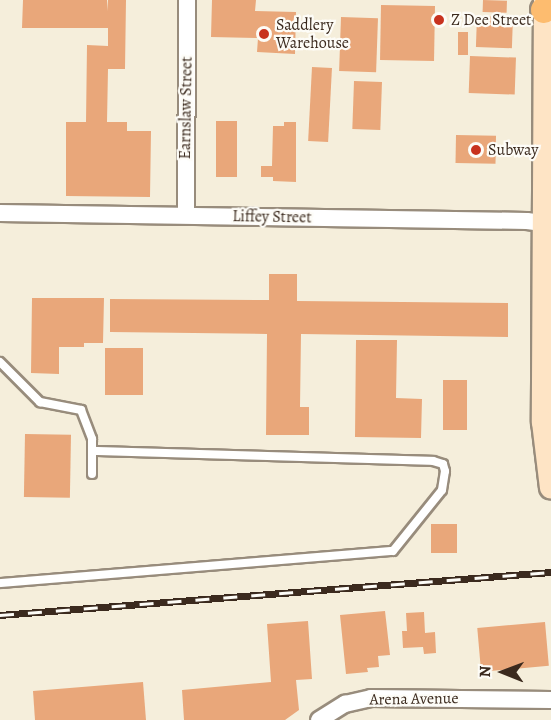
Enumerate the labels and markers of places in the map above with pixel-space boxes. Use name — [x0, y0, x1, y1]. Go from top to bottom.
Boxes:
place label: Z Dee Street — [451, 10, 531, 30]
marker: Z Dee Street — [432, 13, 446, 27]
place label: Saddlery Warehouse — [276, 15, 349, 53]
marker: Saddlery Warehouse — [257, 27, 271, 41]
place label: Subway — [488, 140, 538, 160]
marker: Subway — [469, 143, 483, 157]

